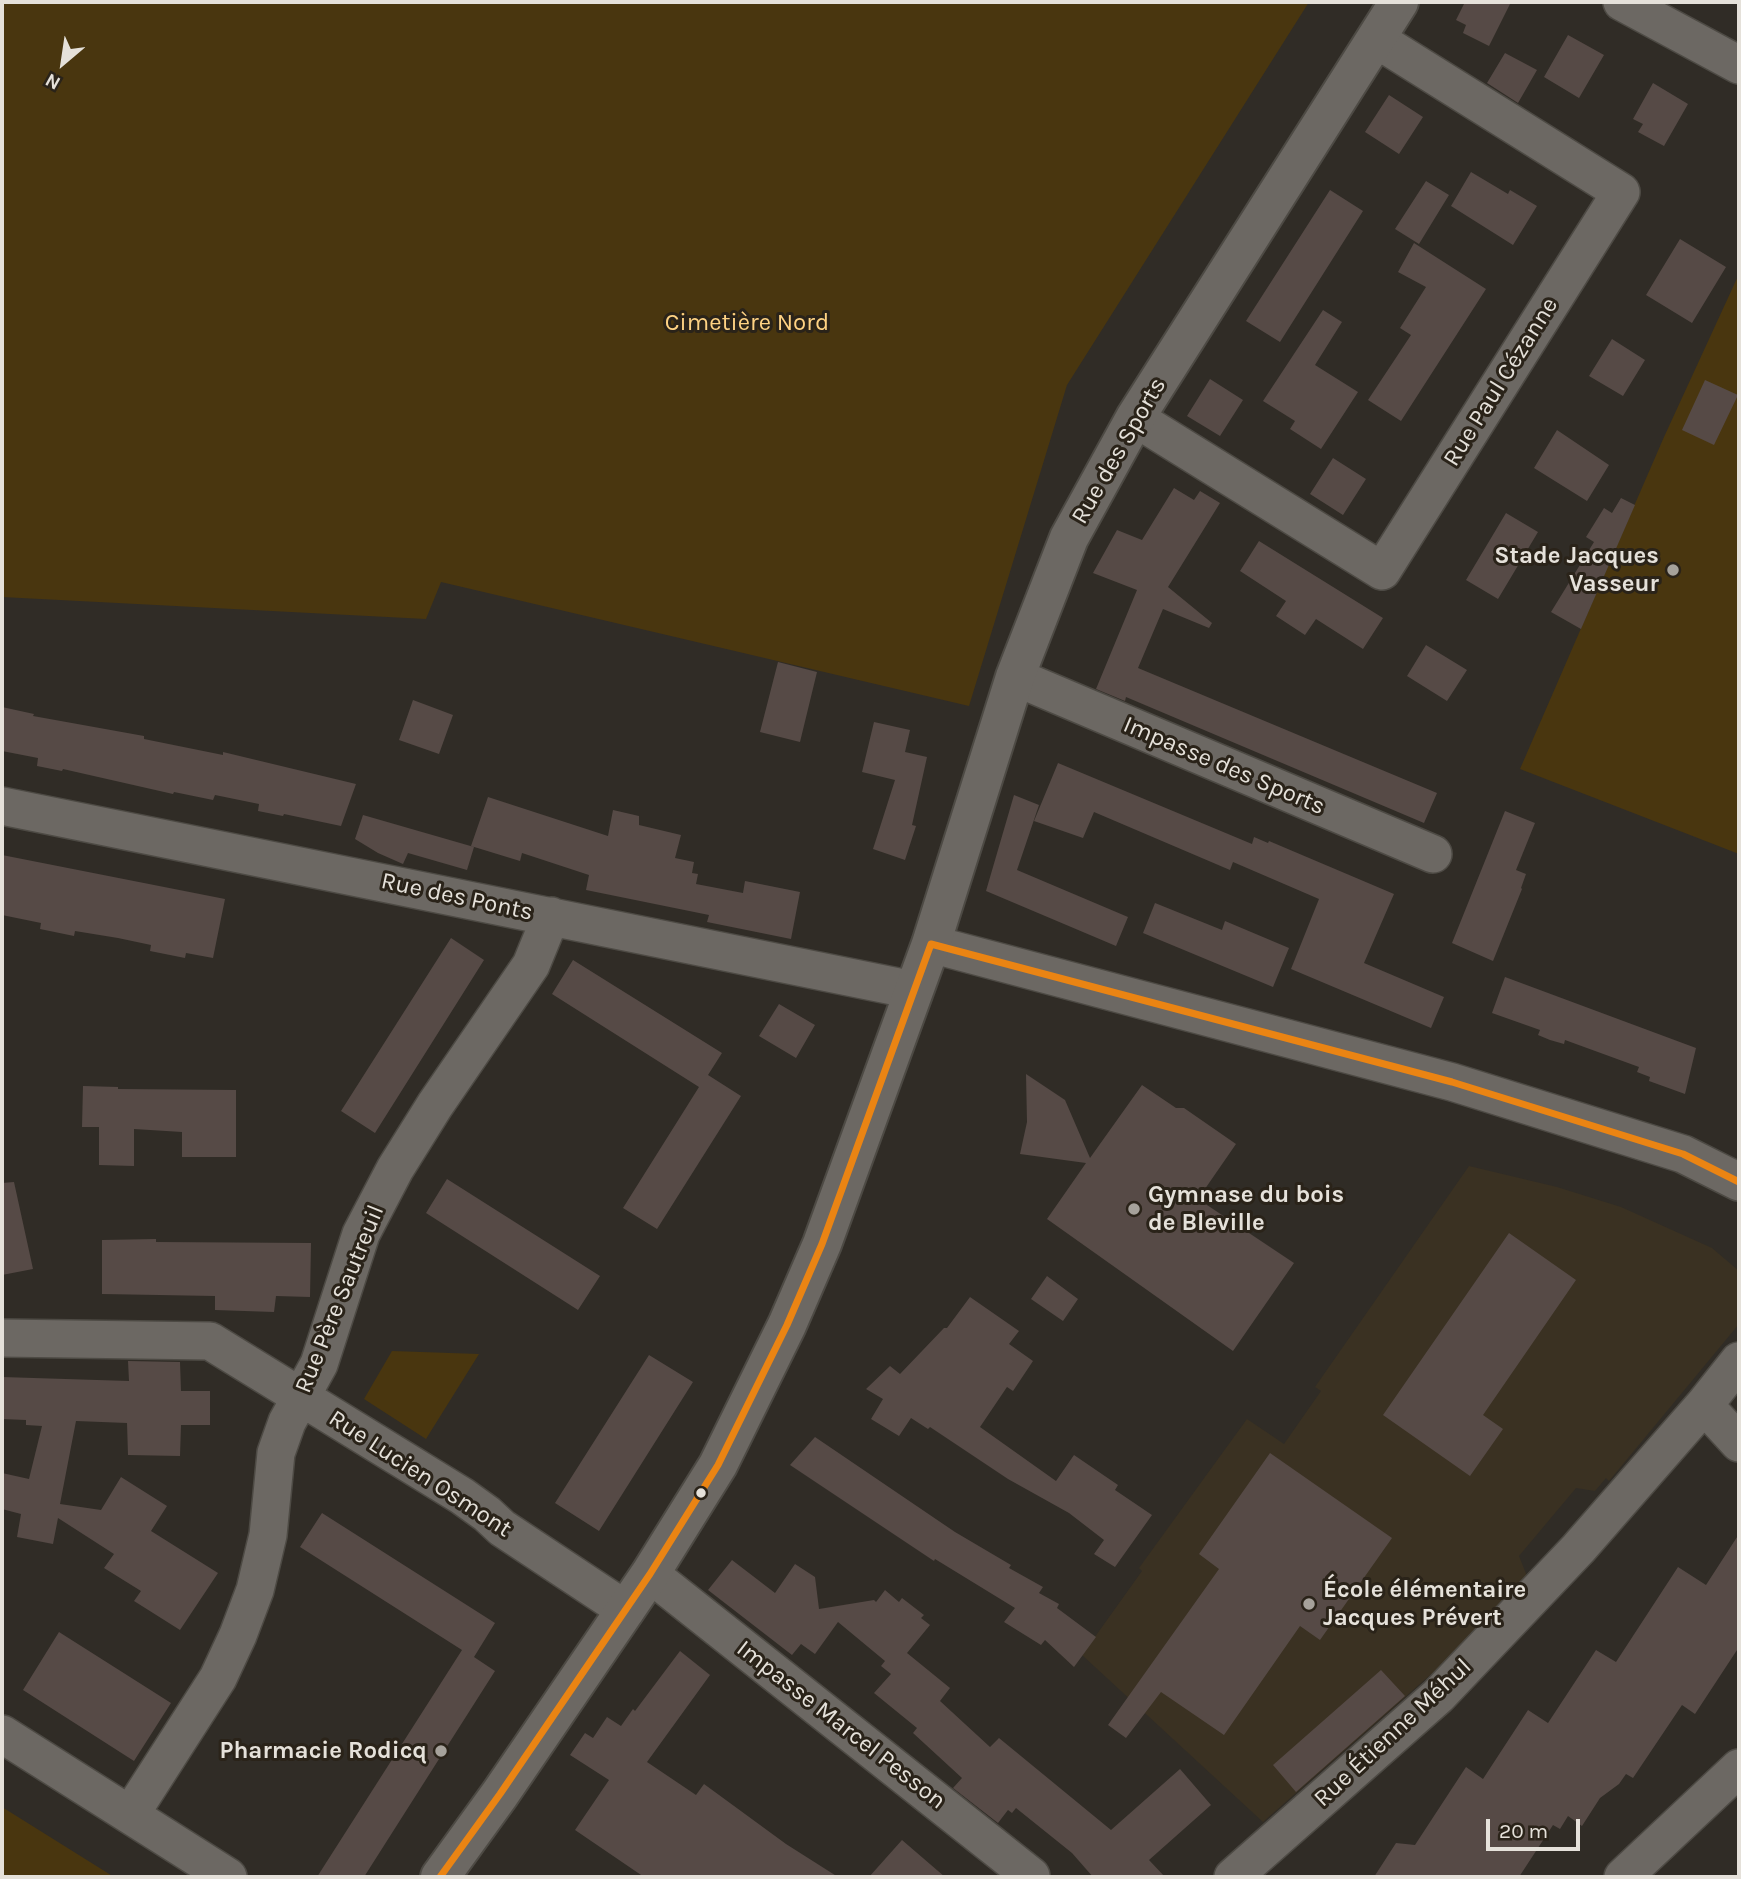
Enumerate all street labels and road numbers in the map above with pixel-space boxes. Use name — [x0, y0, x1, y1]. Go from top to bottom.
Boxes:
street label: Rue Paul Cézanne — [1437, 292, 1565, 472]
street label: Rue des Sports — [1066, 373, 1172, 529]
street label: Impasse des Sports — [1119, 710, 1329, 822]
street label: Rue des Ponts — [378, 867, 536, 927]
street label: Rue Père Sautreuil — [289, 1201, 391, 1397]
street label: Rue Lucien Osmont — [323, 1404, 517, 1544]
street label: Impasse Marcel Pesson — [731, 1634, 951, 1816]
street label: Rue Étienne Méhul — [1308, 1653, 1478, 1813]

